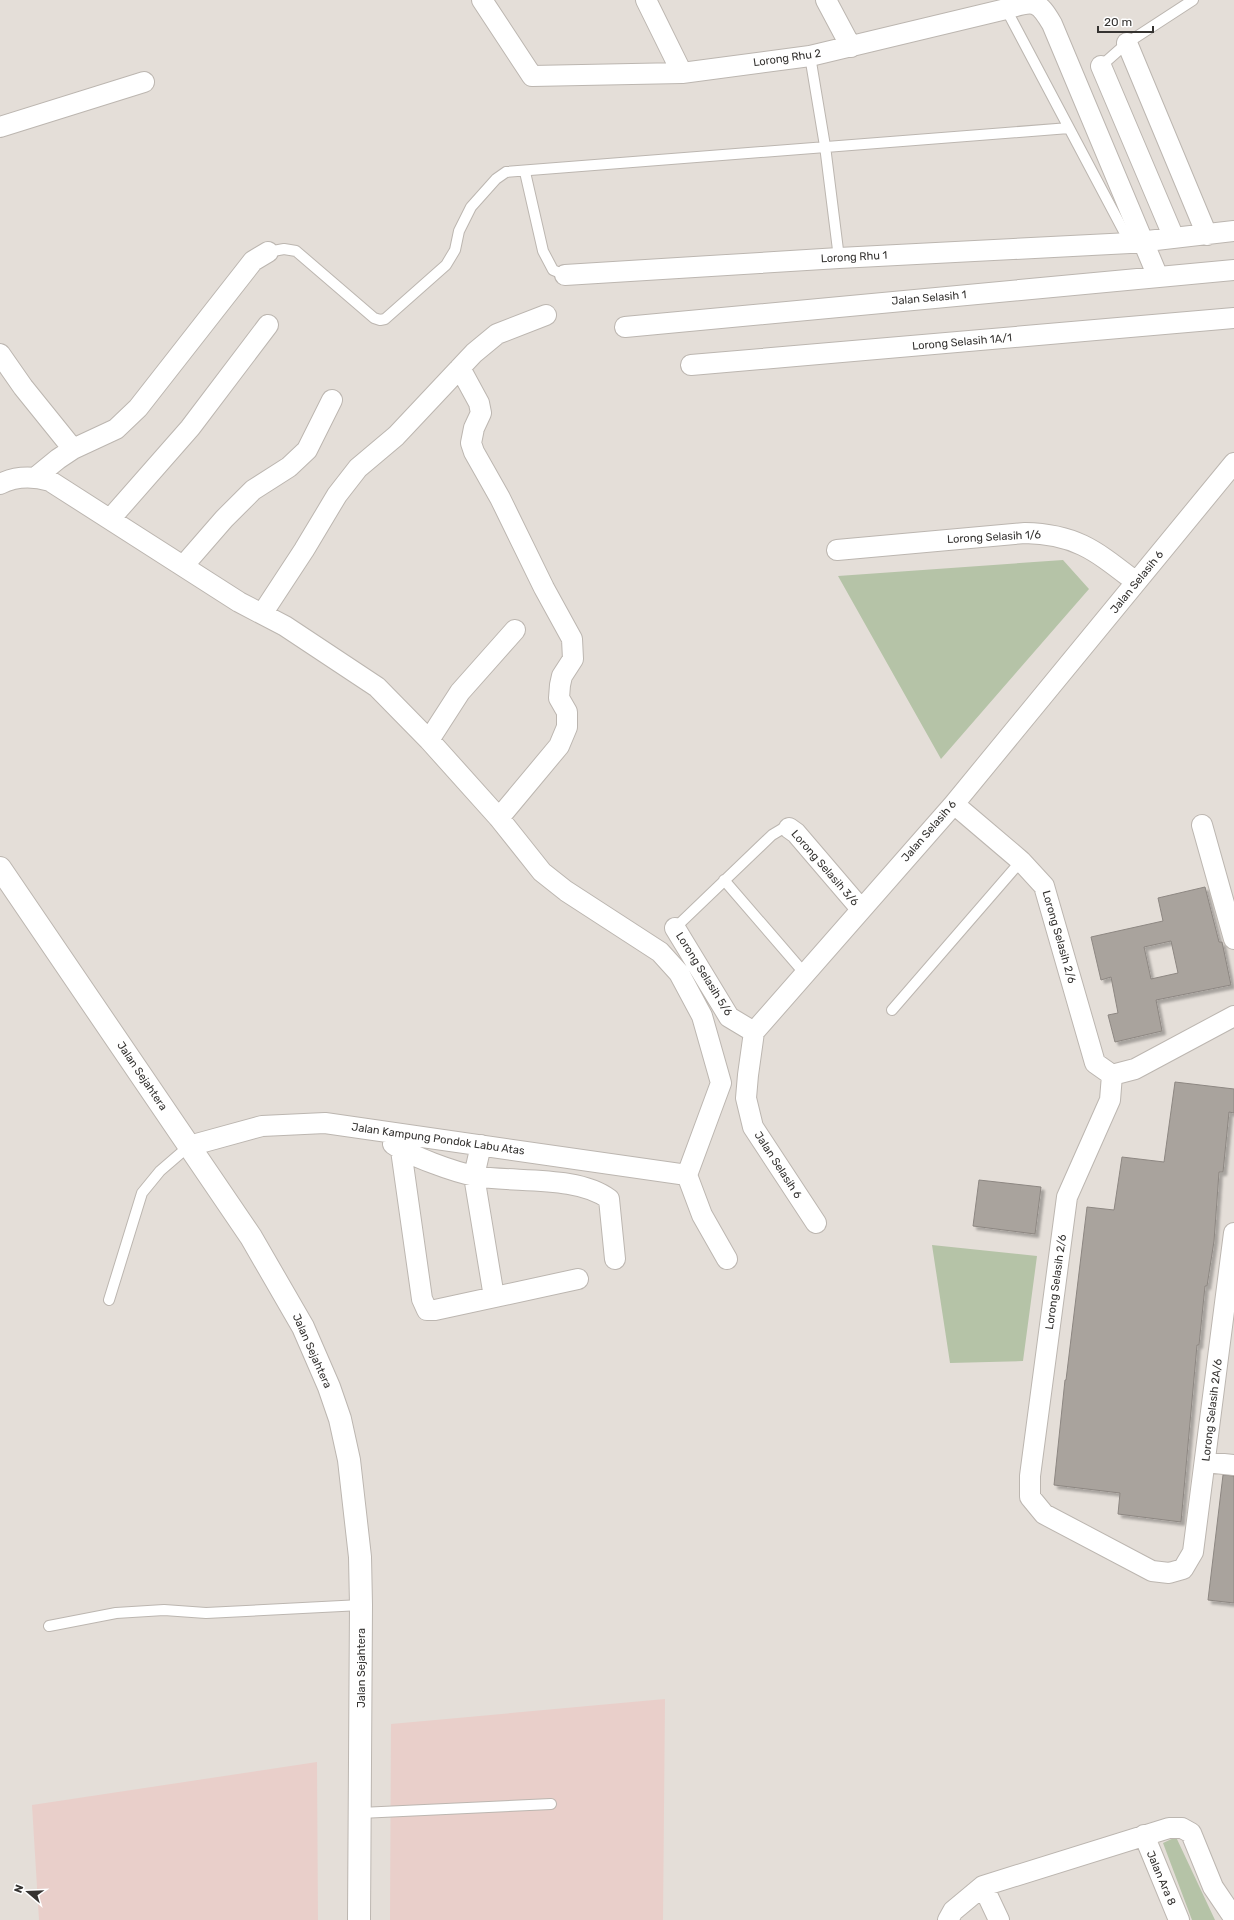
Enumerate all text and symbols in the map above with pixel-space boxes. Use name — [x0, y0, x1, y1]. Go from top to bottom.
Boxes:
scale bar — [1098, 8, 1153, 34]
text: 20 m — [1104, 15, 1132, 29]
street label: Lorong Rhu 2 — [752, 47, 822, 69]
street label: Lorong Rhu 1 — [820, 249, 888, 265]
street label: Jalan Selasih 1 — [891, 288, 967, 308]
street label: Lorong Selasih 1A/1 — [912, 331, 1012, 353]
street label: Lorong Selasih 1/6 — [947, 528, 1042, 546]
street label: Jalan Selasih 6 — [1108, 548, 1167, 616]
street label: Jalan Selasih 6 — [899, 797, 959, 864]
street label: Lorong Selasih 3/6 — [789, 827, 862, 909]
street label: Lorong Selasih 2/6 — [1040, 889, 1079, 985]
street label: Lorong Selasih 5/6 — [673, 930, 735, 1018]
street label: Jalan Sejahtera — [114, 1039, 170, 1113]
street label: Jalan Kampung Pondok Labu Atas — [351, 1120, 526, 1158]
street label: Jalan Selasih 6 — [752, 1129, 805, 1201]
street label: Lorong Selasih 2/6 — [1043, 1233, 1069, 1330]
street label: Jalan Sejahtera — [290, 1312, 334, 1390]
street label: Lorong Selasih 2A/6 — [1199, 1358, 1225, 1462]
street label: Jalan Sejahtera — [355, 1628, 368, 1708]
street label: Jalan Ara 8 — [1144, 1849, 1178, 1907]
north arrow — [8, 1872, 48, 1912]
text: N — [12, 1883, 26, 1895]

